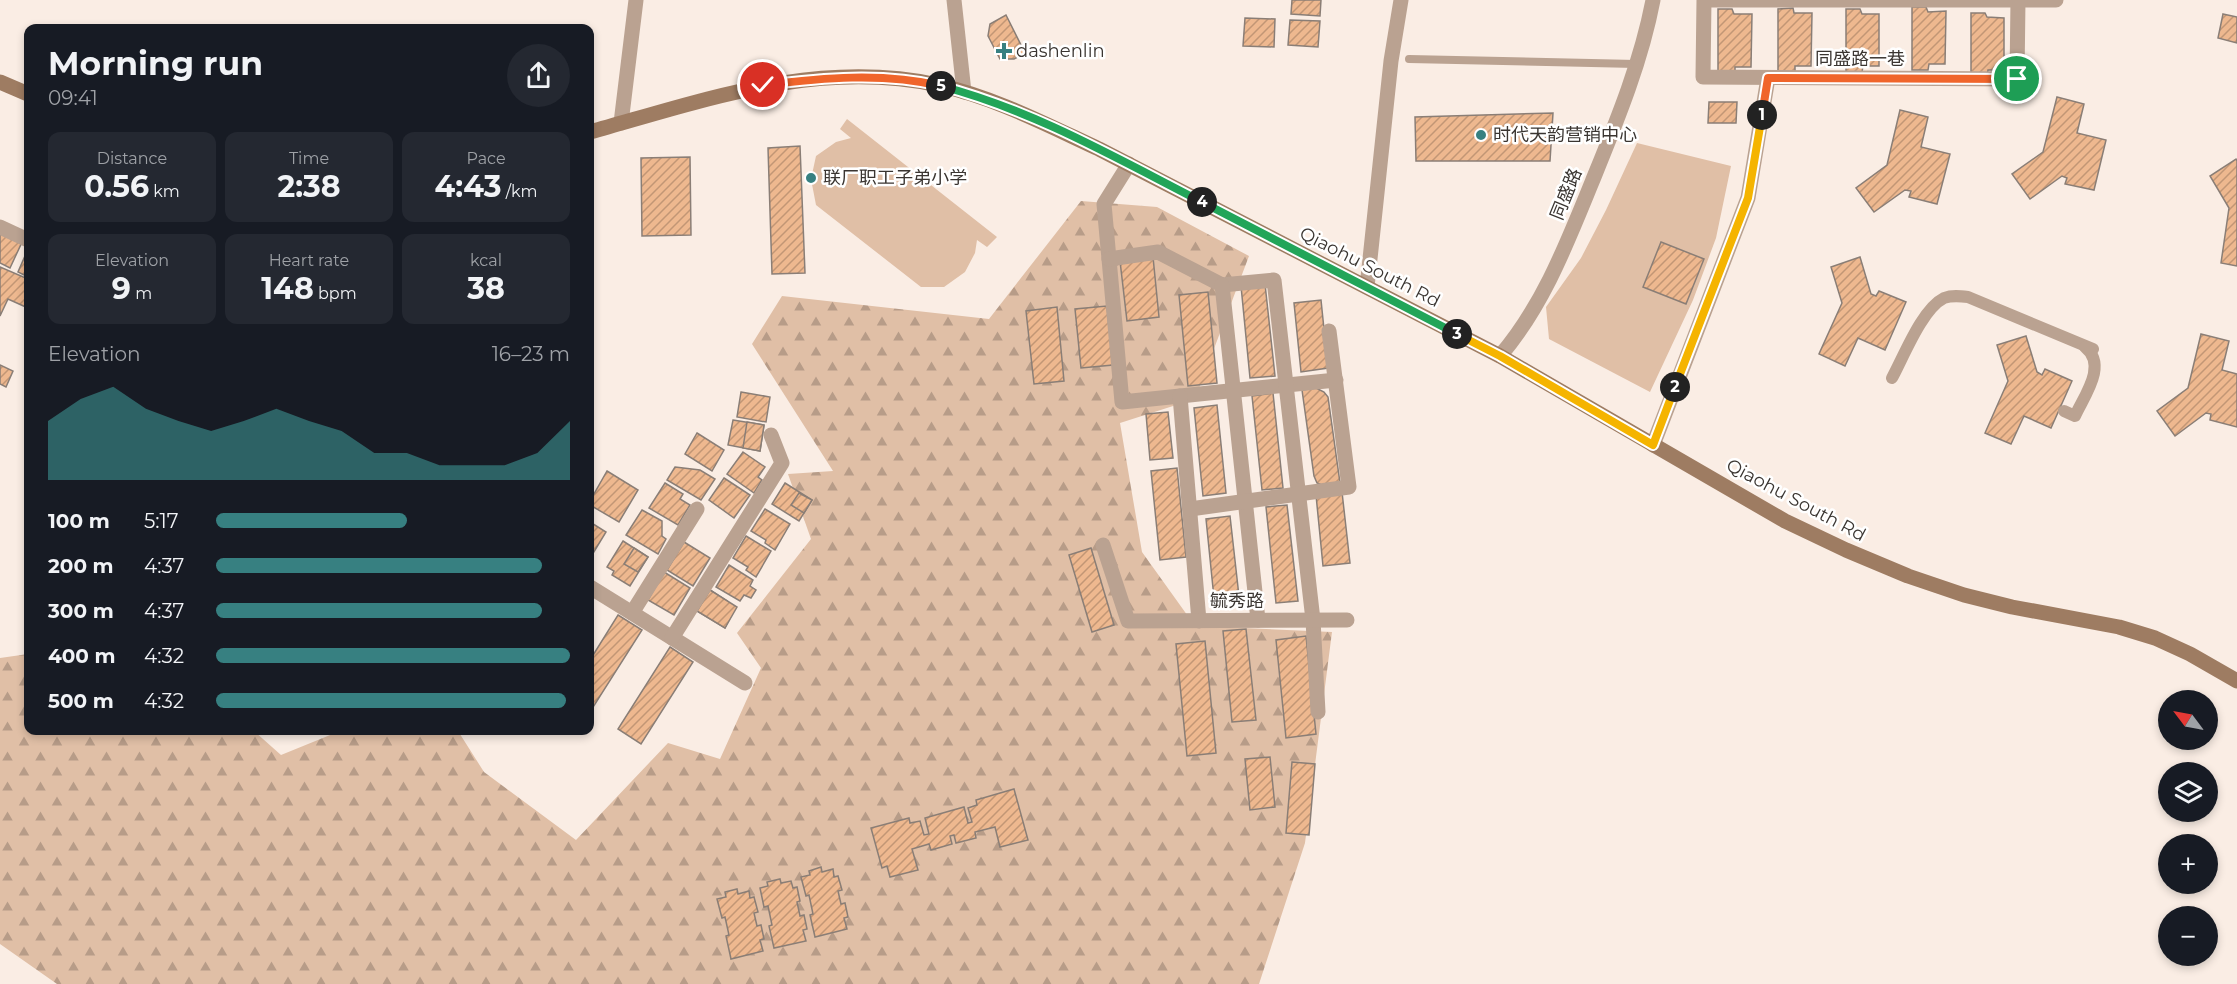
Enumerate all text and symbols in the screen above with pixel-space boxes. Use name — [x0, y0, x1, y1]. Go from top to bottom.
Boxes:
place label: dashenlin — [1016, 40, 1105, 62]
text: Morning run — [48, 43, 263, 83]
button: share — [507, 44, 570, 107]
marker: dashenlin — [997, 44, 1011, 58]
street label: 同盛路一巷 — [1815, 48, 1905, 70]
pin — [1991, 53, 2042, 104]
pin — [737, 59, 788, 110]
icon: arrive — [2000, 62, 2033, 95]
icon: check — [746, 68, 779, 101]
pin: 5 — [926, 71, 956, 101]
text: 5 — [936, 76, 946, 95]
text: 09:41 — [48, 86, 98, 110]
pin: 1 — [1747, 100, 1777, 130]
text: 1 — [1759, 105, 1765, 124]
place label: 时代天韵营销中心 — [1493, 124, 1637, 146]
marker: 时代天韵营销中心 — [1474, 128, 1488, 142]
text: Distance — [97, 149, 167, 168]
text: Time — [289, 149, 329, 168]
text: Pace — [466, 149, 506, 168]
street label: 同盛路 — [1546, 165, 1586, 223]
place label: 联厂职工子弟小学 — [823, 167, 967, 189]
text: 0.56 — [84, 168, 149, 205]
text: 2:38 — [277, 168, 341, 205]
text: 4:43 — [434, 168, 501, 205]
marker: 联厂职工子弟小学 — [804, 171, 818, 185]
text: km — [149, 182, 180, 201]
text: /km — [501, 182, 538, 201]
pin: 4 — [1187, 187, 1217, 217]
text: 4 — [1196, 192, 1208, 211]
street label: Qiaohu South Rd — [1296, 222, 1444, 312]
text: Elevation — [95, 251, 169, 270]
text: Heart rate — [269, 251, 349, 270]
text: kcal — [470, 251, 502, 270]
text: 9 — [112, 270, 131, 307]
text: 148 — [261, 270, 314, 307]
text: 38 — [467, 270, 505, 307]
text: m — [131, 284, 152, 303]
text: bpm — [314, 284, 357, 303]
pin: 3 — [1442, 319, 1472, 349]
text: 3 — [1452, 324, 1462, 343]
text: Elevation — [48, 342, 140, 366]
text: 16–23 m — [492, 342, 570, 366]
pin: 2 — [1660, 372, 1690, 402]
text: 2 — [1670, 377, 1680, 396]
street label: Qiaohu South Rd — [1723, 454, 1869, 546]
text: 100 m — [48, 509, 110, 533]
text: 5:17 — [144, 509, 179, 533]
text: 200 m — [48, 554, 114, 578]
text: 4:37 — [144, 554, 184, 578]
street label: 毓秀路 — [1210, 590, 1264, 612]
text: 300 m — [48, 599, 114, 623]
text: 4:37 — [144, 599, 184, 623]
text: 400 m — [48, 644, 116, 668]
text: 4:32 — [144, 644, 184, 668]
text: 500 m — [48, 689, 114, 713]
text: 4:32 — [144, 689, 184, 713]
north arrow — [2158, 690, 2218, 750]
map controls — [2158, 690, 2218, 966]
button: layers — [2158, 762, 2218, 822]
button: + — [2158, 834, 2218, 894]
button: − — [2158, 906, 2218, 966]

